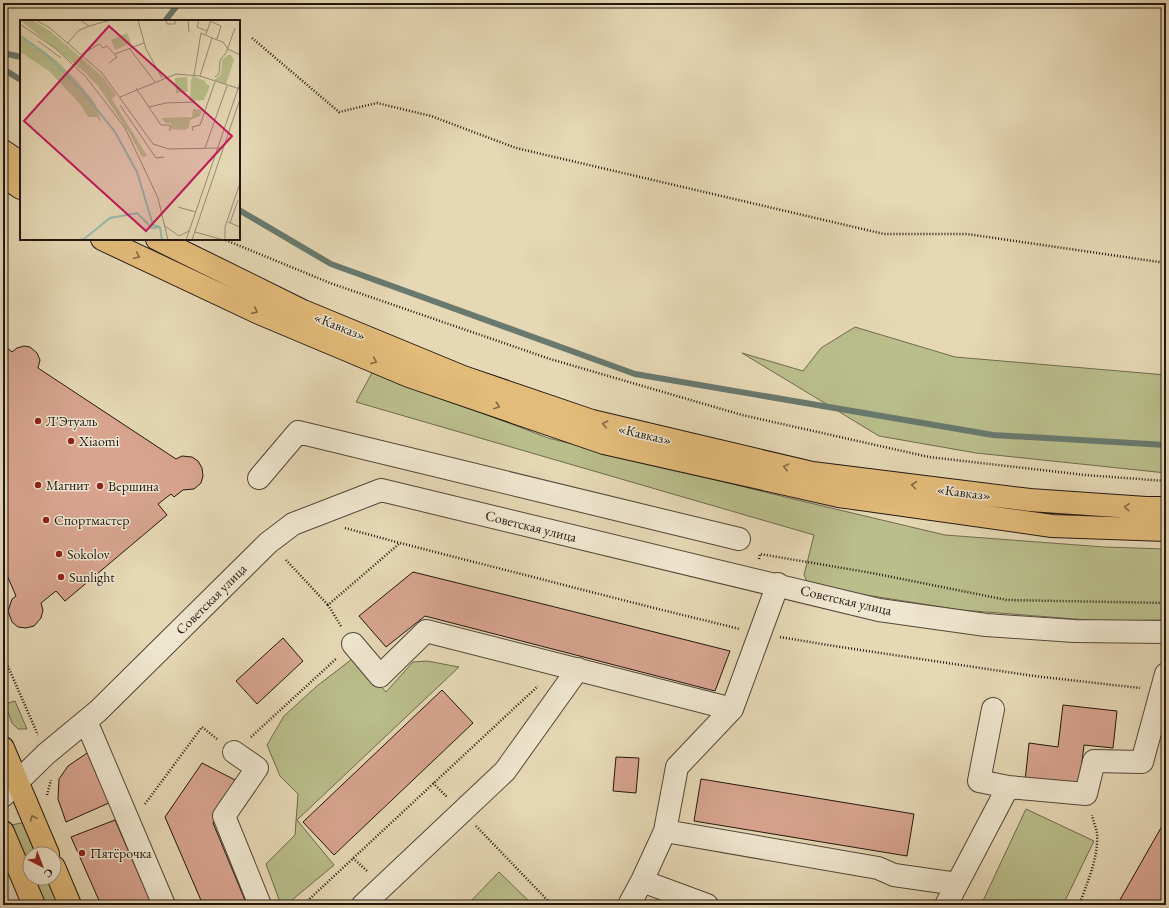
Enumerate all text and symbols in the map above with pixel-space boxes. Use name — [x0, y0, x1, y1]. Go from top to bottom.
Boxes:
inset map — [20, 20, 240, 240]
one-way arrow — [133, 251, 140, 259]
one-way arrow — [250, 306, 258, 314]
street label: «Кавказ» — [311, 307, 369, 345]
one-way arrow — [371, 357, 378, 365]
one-way arrow — [493, 401, 500, 410]
place label: Л'Этуаль — [46, 412, 98, 430]
marker: Л'Этуаль — [33, 416, 43, 426]
street label: «Кавказ» — [616, 419, 674, 449]
one-way arrow — [601, 420, 608, 429]
place label: Xiaomi — [78, 432, 120, 450]
marker: Xiaomi — [66, 436, 76, 446]
one-way arrow — [783, 463, 789, 471]
place label: Магнит — [46, 476, 90, 494]
place label: Вершина — [108, 477, 159, 495]
marker: Магнит — [33, 480, 43, 490]
street label: «Кавказ» — [936, 480, 992, 504]
marker: Вершина — [95, 481, 105, 491]
one-way arrow — [911, 481, 917, 490]
one-way arrow — [1124, 502, 1130, 511]
street label: Советская улица — [484, 506, 579, 546]
place label: Спортмастер — [54, 511, 129, 529]
marker: Спортмастер — [41, 515, 51, 525]
place label: Sokolov — [67, 545, 111, 563]
marker: Sokolov — [54, 549, 64, 559]
street label: Советская улица — [172, 559, 251, 638]
place label: Sunlight — [69, 568, 115, 586]
marker: Sunlight — [56, 572, 66, 582]
street label: Советская улица — [799, 581, 894, 619]
one-way arrow — [30, 815, 38, 823]
place label: Пятёрочка — [90, 844, 152, 862]
north arrow — [22, 846, 62, 886]
marker: Пятёрочка — [77, 848, 87, 858]
text: С — [41, 866, 56, 881]

